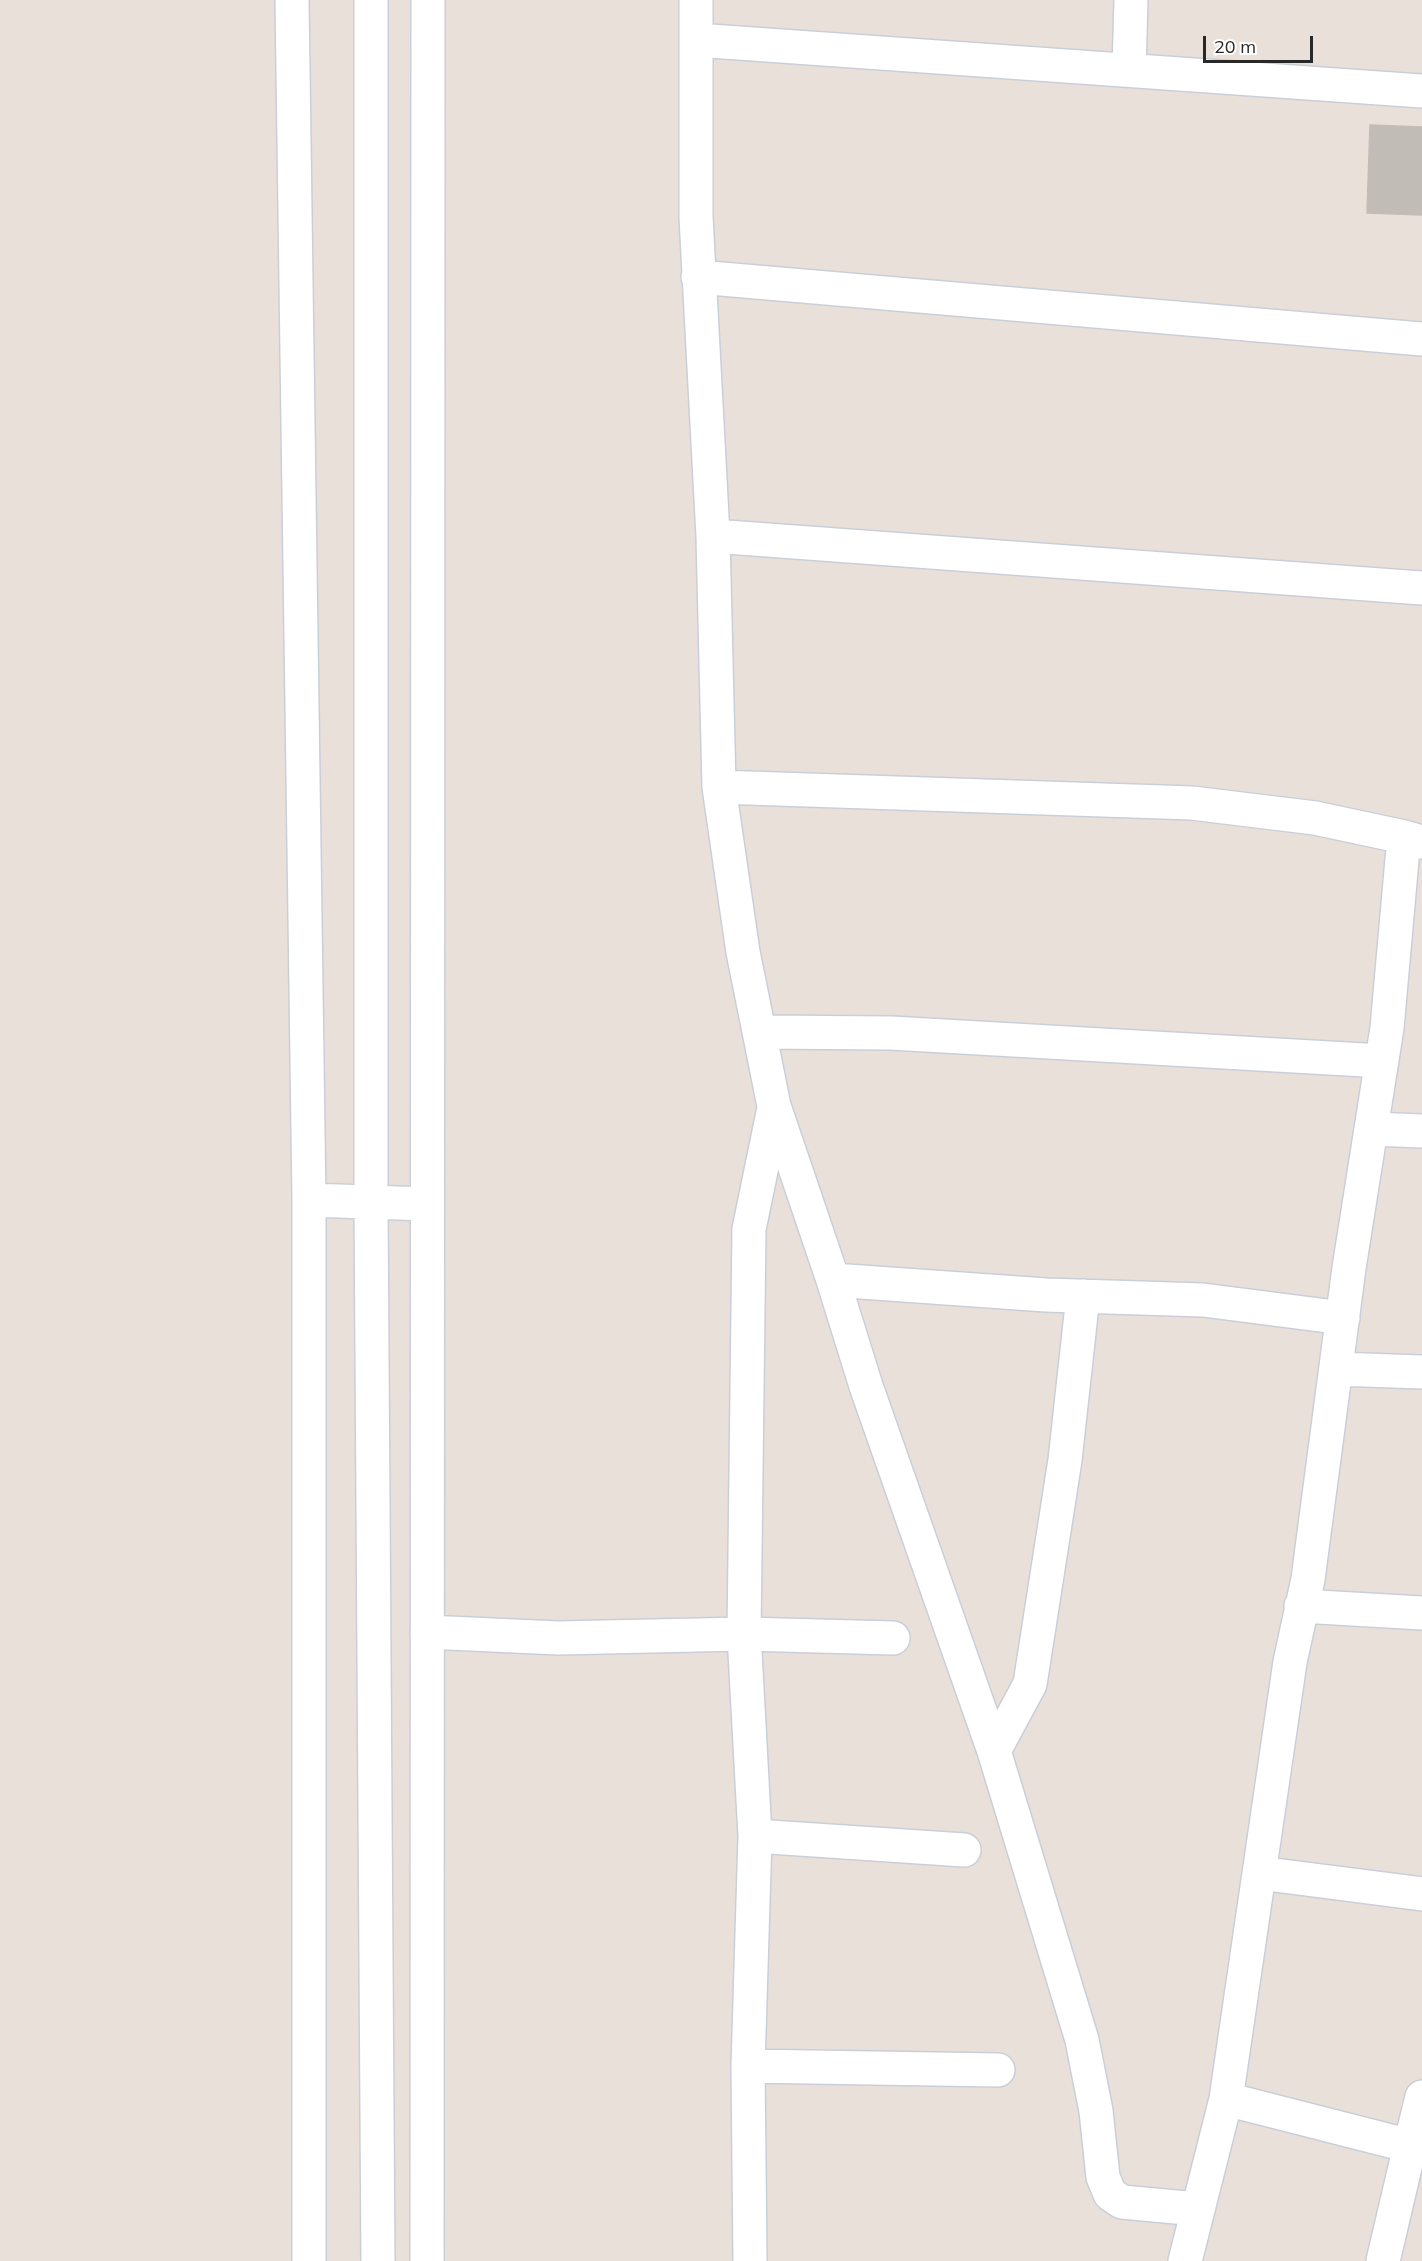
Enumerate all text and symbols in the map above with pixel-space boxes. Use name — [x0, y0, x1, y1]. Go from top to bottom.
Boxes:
scale bar — [1206, 24, 1316, 62]
text: 20 m — [1214, 35, 1256, 58]

